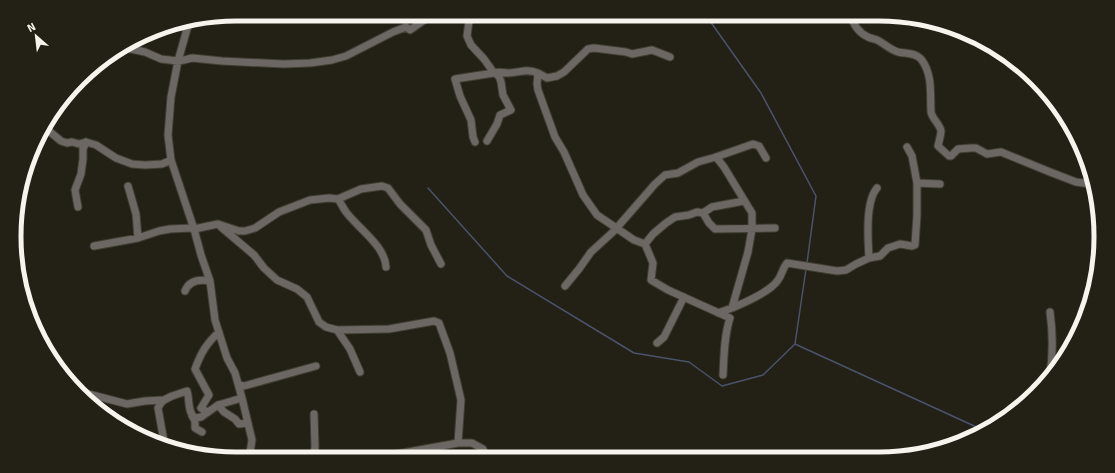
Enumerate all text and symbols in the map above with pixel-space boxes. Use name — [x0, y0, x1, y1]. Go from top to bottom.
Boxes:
north arrow — [16, 16, 56, 56]
text: N — [25, 20, 38, 35]

